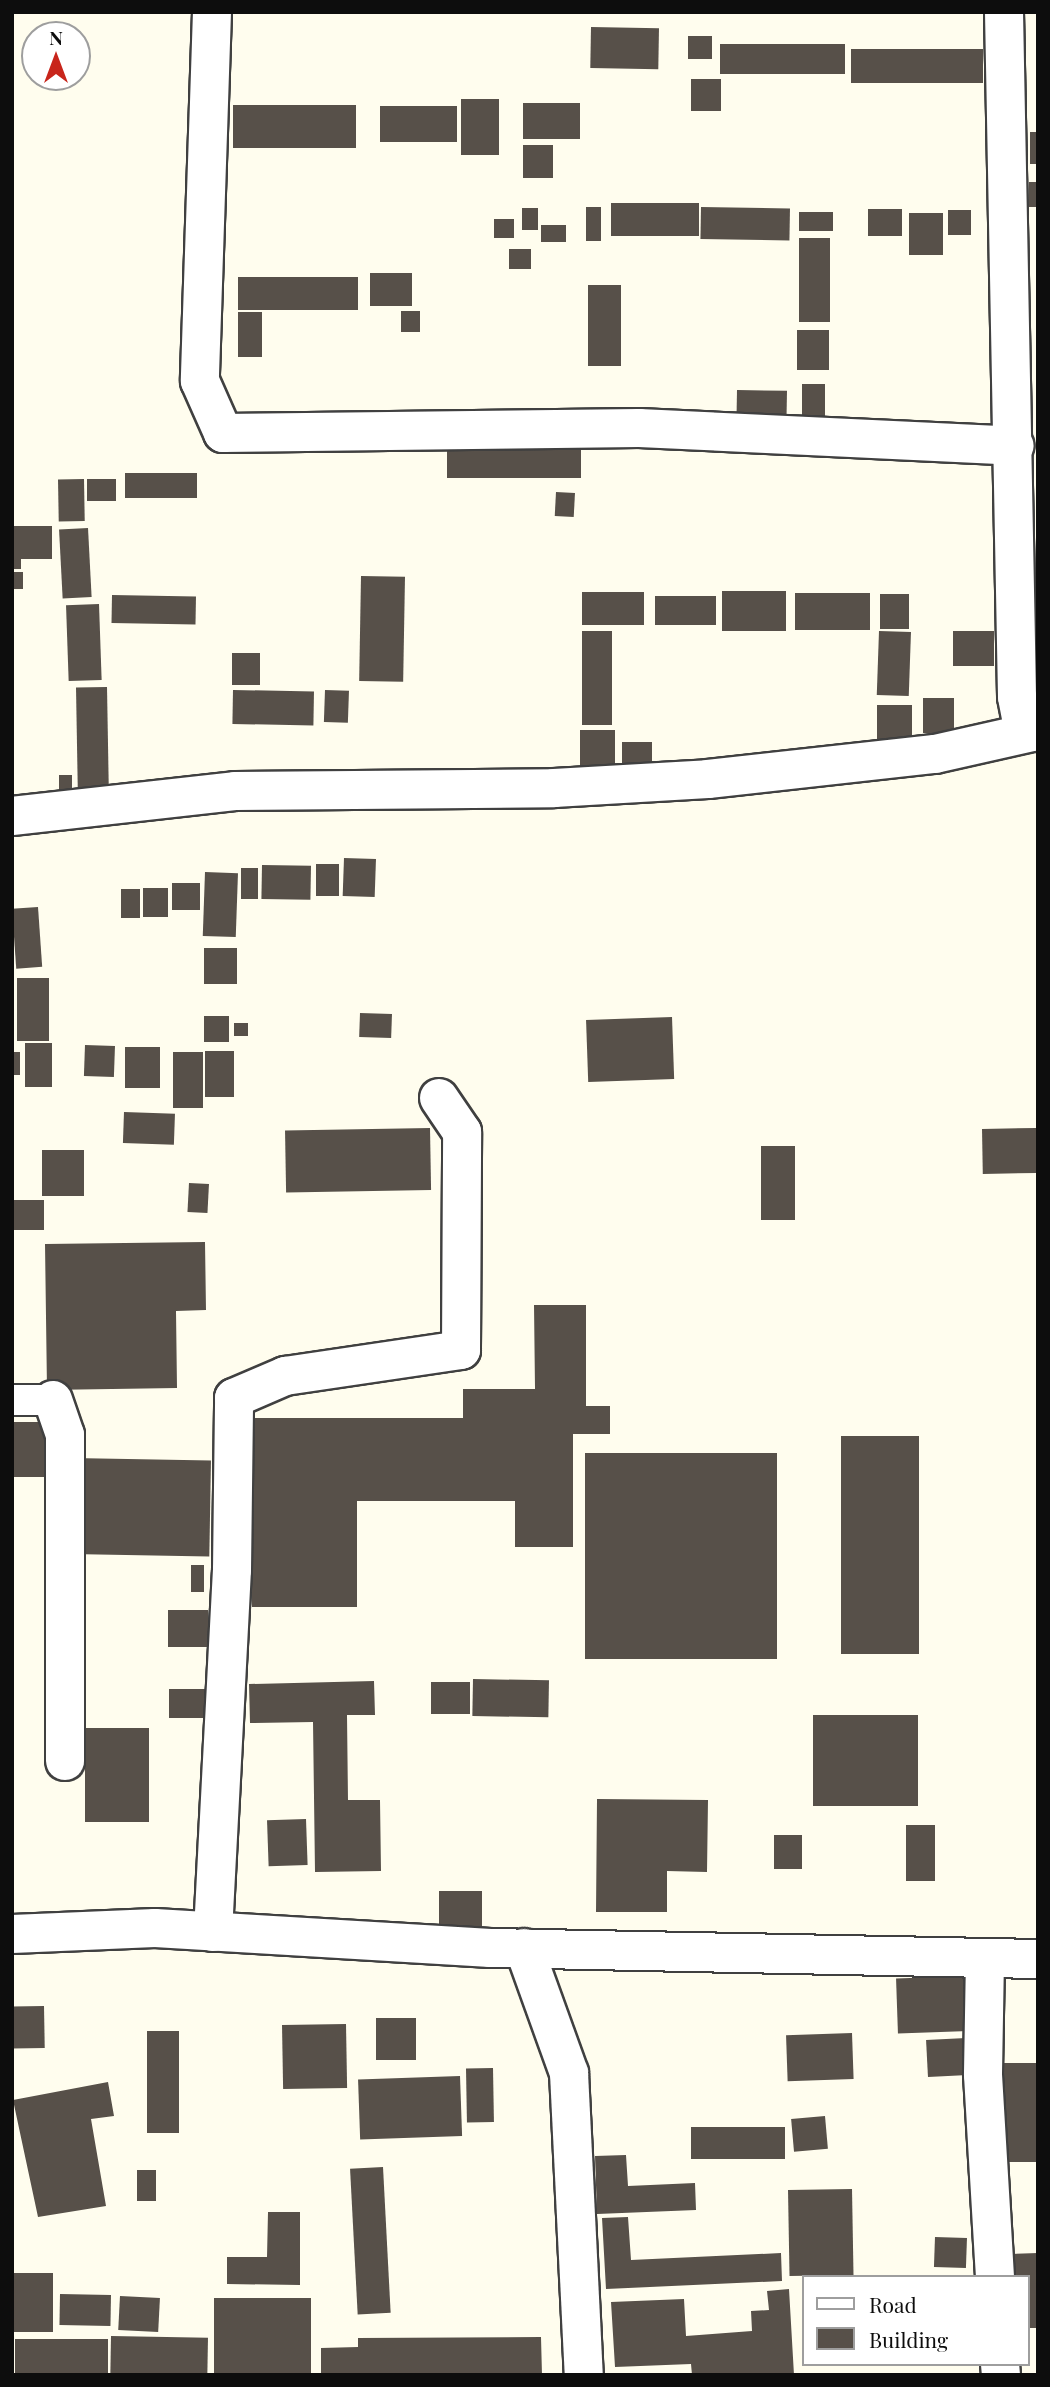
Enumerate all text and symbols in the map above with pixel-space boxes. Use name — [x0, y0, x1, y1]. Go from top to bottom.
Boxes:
north arrow — [21, 21, 91, 91]
text: N — [49, 24, 63, 50]
legend — [802, 2275, 1029, 2366]
text: Road — [869, 2290, 917, 2318]
text: Building — [869, 2325, 948, 2353]

